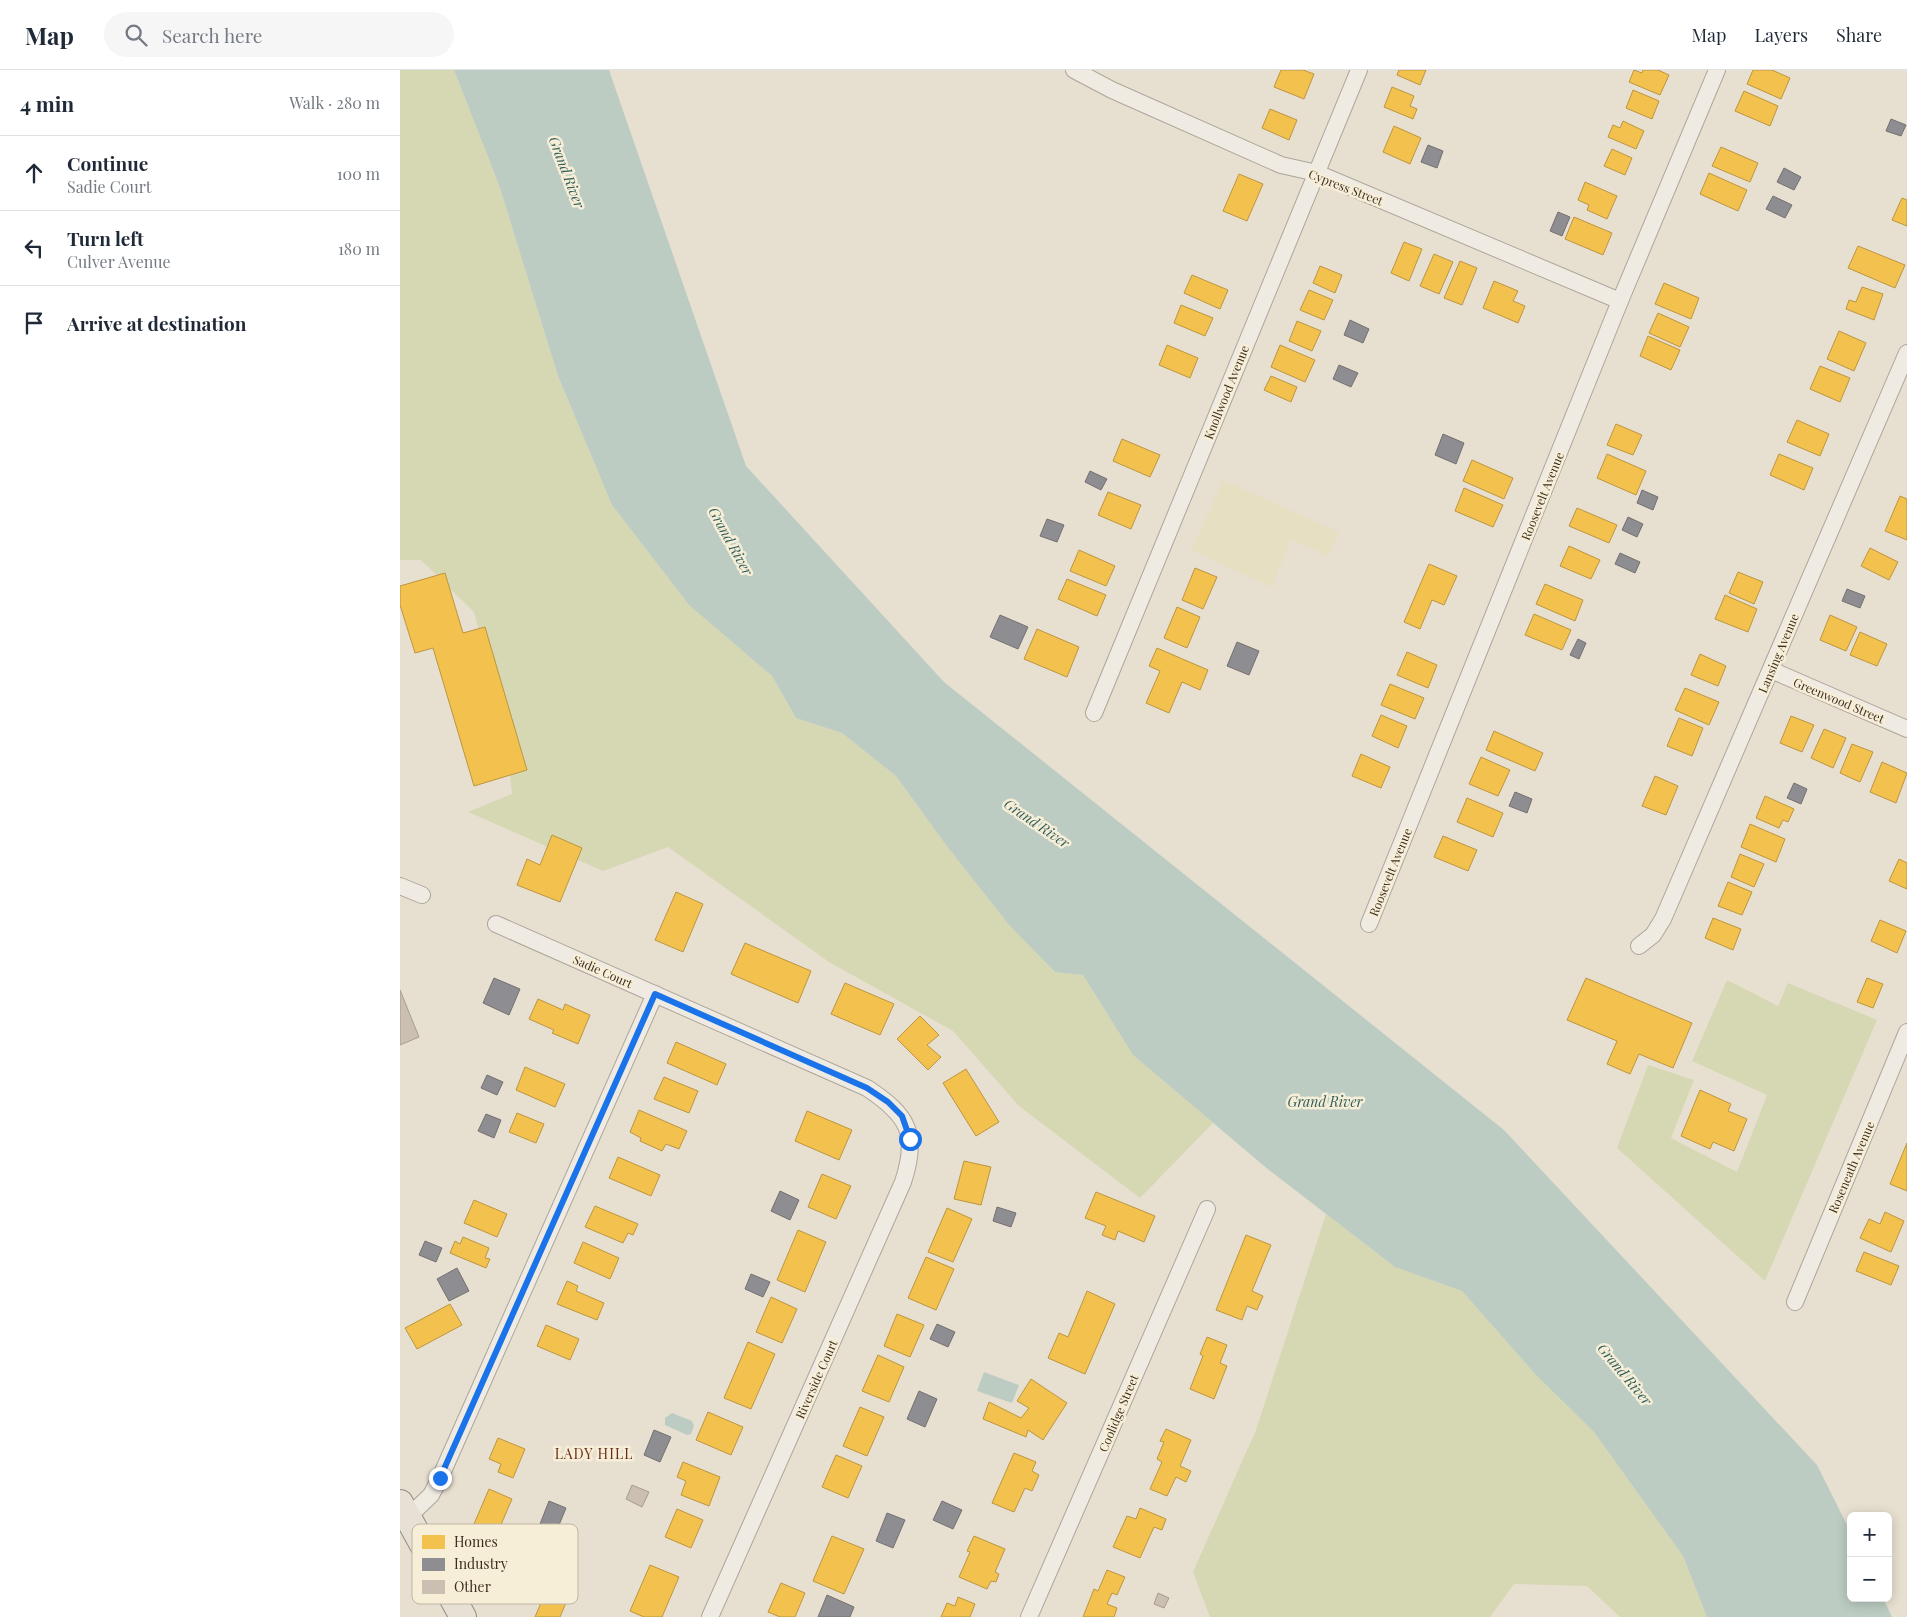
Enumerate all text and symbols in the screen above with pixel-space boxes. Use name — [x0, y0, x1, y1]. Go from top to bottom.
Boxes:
search box — [104, 12, 454, 57]
text: Map — [25, 19, 74, 51]
icon: search — [122, 21, 150, 49]
text: Search here — [162, 22, 262, 48]
text: Map — [1691, 23, 1726, 47]
text: Layers — [1754, 23, 1808, 47]
text: Share — [1836, 23, 1882, 47]
text: 4 min — [20, 89, 74, 117]
text: Walk · 280 m — [289, 92, 380, 113]
water label: Grand River — [545, 134, 590, 211]
text: Continue — [67, 150, 148, 176]
icon: ahead — [20, 159, 48, 187]
text: 100 m — [337, 163, 380, 184]
street label: Cypress Street — [1307, 165, 1386, 209]
text: Sadie Court — [67, 176, 152, 197]
text: Turn left — [67, 225, 144, 251]
icon: left — [20, 234, 48, 262]
text: 180 m — [338, 238, 380, 259]
text: Culver Avenue — [67, 251, 171, 272]
icon: arrive — [20, 309, 48, 337]
text: Arrive at destination — [67, 310, 247, 336]
street label: Knollwood Avenue — [1200, 343, 1252, 441]
street label: Roosevelt Avenue — [1517, 450, 1567, 542]
water label: Grand River — [704, 504, 758, 579]
street label: Lansing Avenue — [1754, 611, 1802, 695]
street label: Greenwood Street — [1791, 674, 1888, 727]
water label: Grand River — [1001, 794, 1074, 852]
street label: Roosevelt Avenue — [1365, 826, 1415, 918]
street label: Sadie Court — [571, 951, 636, 992]
water label: Grand River — [1287, 1092, 1364, 1111]
street label: Roseneath Avenue — [1824, 1119, 1878, 1215]
route start — [899, 1128, 922, 1151]
street label: Riverside Court — [791, 1336, 841, 1421]
water label: Grand River — [1594, 1339, 1657, 1410]
street label: Coolidge Street — [1094, 1371, 1142, 1454]
district label: LADY HILL — [555, 1444, 633, 1463]
route end — [429, 1467, 452, 1490]
map controls — [1847, 1512, 1892, 1602]
button: + — [1847, 1512, 1892, 1557]
legend — [412, 1524, 578, 1604]
text: Homes — [454, 1532, 498, 1551]
text: Industry — [454, 1554, 508, 1573]
button: − — [1847, 1557, 1892, 1602]
text: Other — [454, 1577, 492, 1596]

